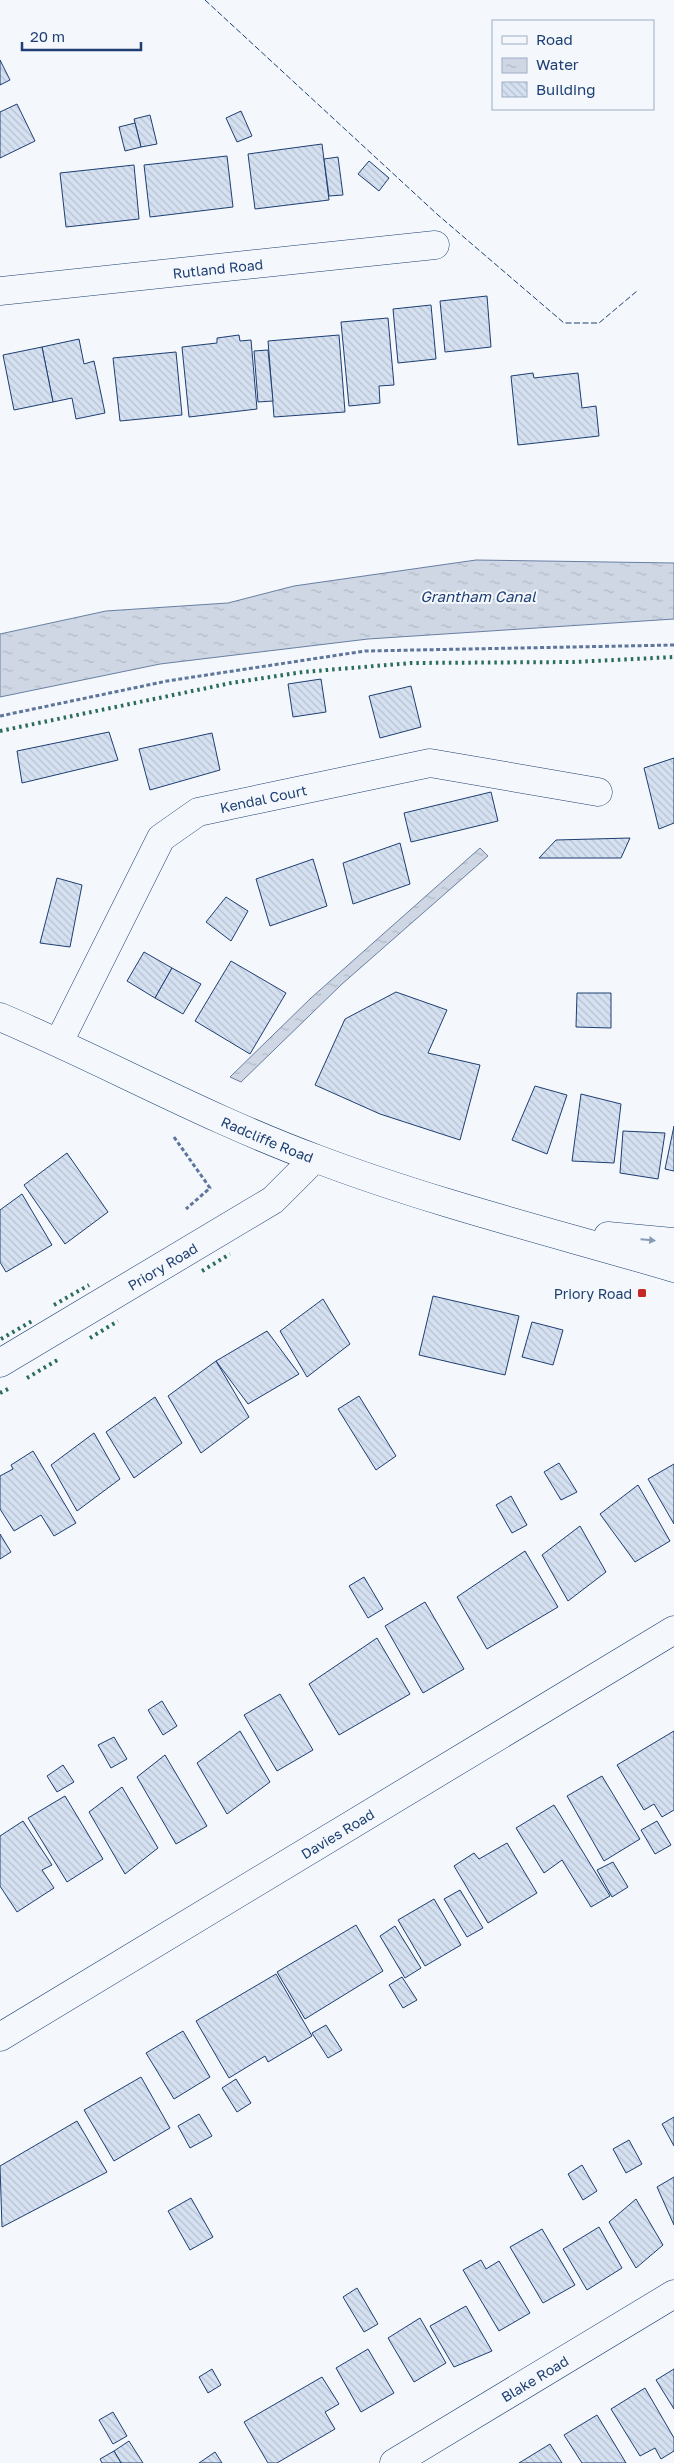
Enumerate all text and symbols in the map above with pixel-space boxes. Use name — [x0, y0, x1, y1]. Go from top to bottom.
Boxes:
scale bar — [22, 20, 141, 52]
legend — [492, 20, 654, 110]
text: 20 m — [30, 27, 65, 45]
text: Road — [536, 30, 573, 48]
text: Water — [536, 55, 579, 73]
text: Building — [536, 80, 596, 98]
street label: Rutland Road — [172, 255, 264, 281]
water label: Grantham Canal — [420, 587, 537, 605]
street label: Kendal Court — [218, 781, 308, 816]
street label: Radcliffe Road — [219, 1112, 316, 1165]
one-way arrow — [640, 1236, 656, 1244]
street label: Priory Road — [124, 1239, 200, 1294]
place label: Priory Road — [554, 1285, 632, 1302]
marker: Priory Road — [636, 1287, 648, 1299]
street label: Davies Road — [298, 1805, 377, 1862]
street label: Blake Road — [498, 2351, 571, 2405]

